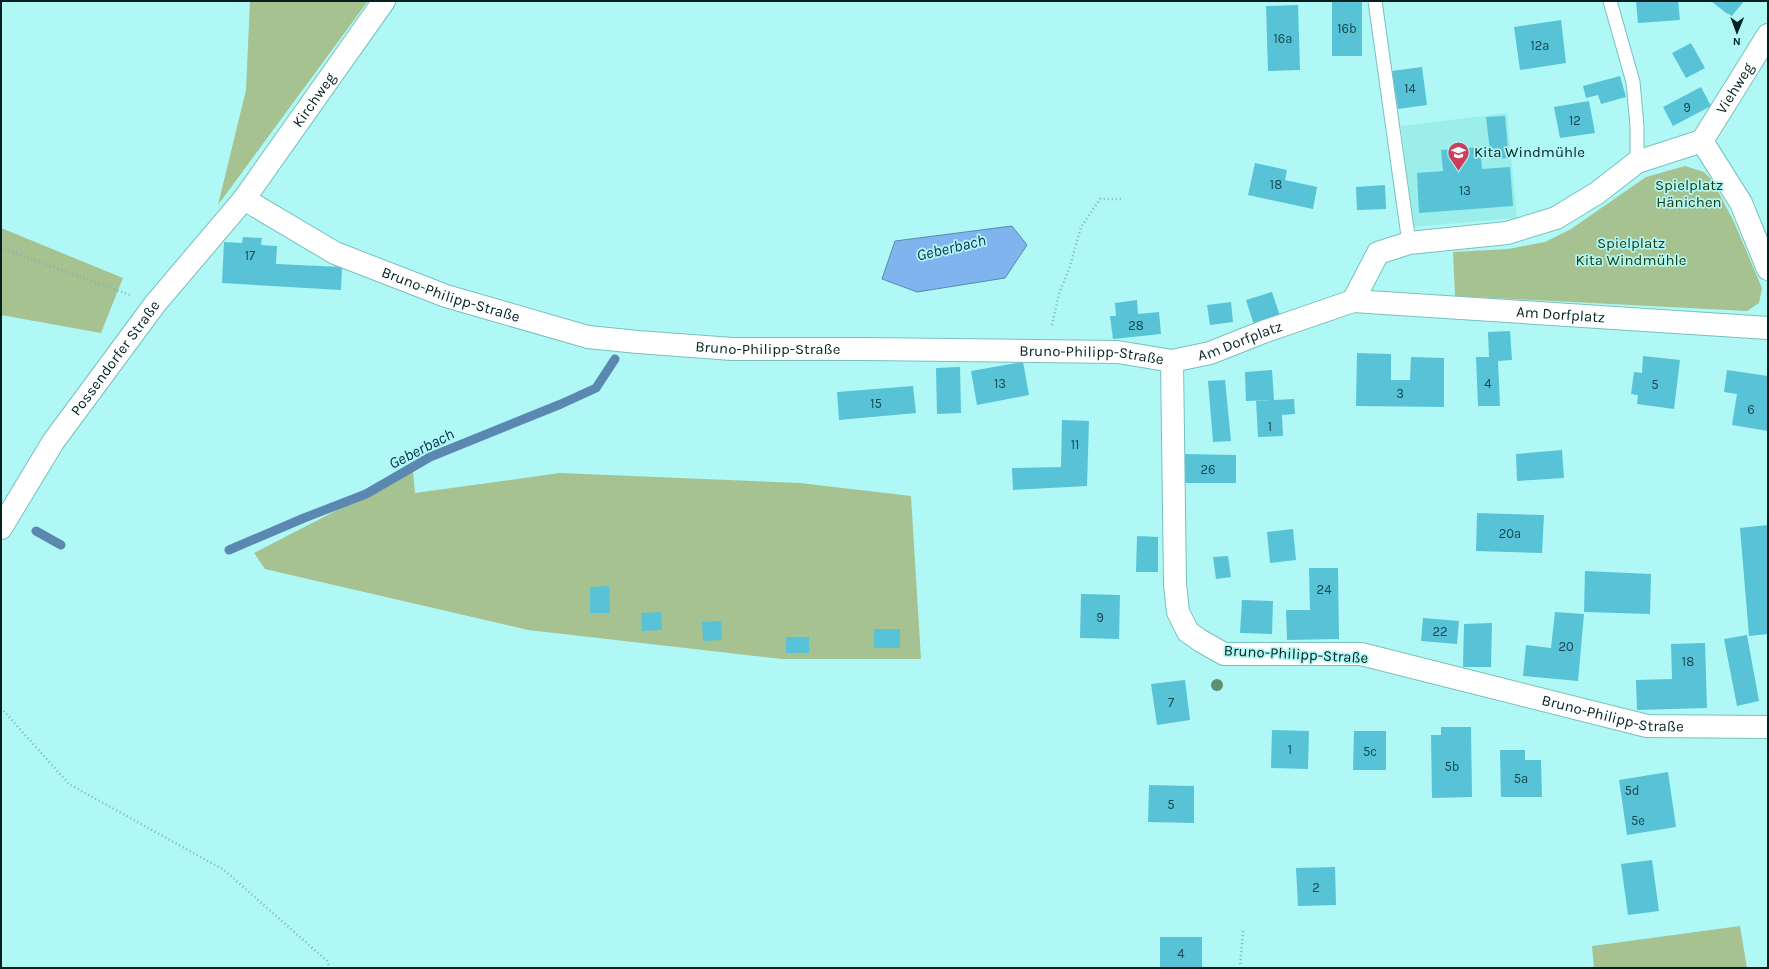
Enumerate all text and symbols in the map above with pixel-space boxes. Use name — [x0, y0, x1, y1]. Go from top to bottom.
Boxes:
north arrow — [1717, 12, 1757, 52]
house number: 16b — [1337, 21, 1357, 36]
house number: 16a — [1274, 31, 1292, 46]
text: N — [1733, 35, 1741, 48]
house number: 12a — [1531, 38, 1550, 53]
street label: Viehweg — [1712, 59, 1758, 117]
street label: Kirchweg — [288, 69, 340, 131]
house number: 14 — [1404, 81, 1416, 96]
house number: 9 — [1683, 100, 1691, 115]
house number: 12 — [1569, 113, 1581, 128]
school or university icon: Kita Windmühle — [1446, 139, 1472, 172]
place label: Kita Windmühle — [1474, 143, 1585, 161]
park label: Spielplatz Hänichen — [1655, 176, 1723, 211]
house number: 18 — [1270, 177, 1282, 192]
house number: 13 — [1459, 183, 1471, 198]
water label: Geberbach — [915, 230, 988, 265]
park label: Spielplatz Kita Windmühle — [1576, 234, 1686, 269]
house number: 17 — [245, 248, 255, 263]
street label: Bruno-Philipp-Straße — [379, 263, 522, 326]
street label: Possendorfer Straße — [67, 297, 164, 419]
street label: Am Dorfplatz — [1516, 303, 1606, 326]
street label: Am Dorfplatz — [1196, 317, 1285, 364]
house number: 28 — [1128, 318, 1144, 333]
street label: Bruno-Philipp-Straße — [695, 337, 840, 358]
street label: Bruno-Philipp-Straße — [1019, 342, 1165, 368]
house number: 13 — [994, 376, 1006, 391]
house number: 4 — [1484, 376, 1492, 391]
house number: 5 — [1651, 377, 1659, 392]
house number: 3 — [1396, 386, 1404, 401]
house number: 15 — [870, 396, 882, 411]
house number: 6 — [1747, 402, 1755, 417]
house number: 1 — [1268, 419, 1272, 434]
water label: Geberbach — [385, 424, 457, 473]
house number: 11 — [1071, 437, 1079, 452]
house number: 26 — [1201, 462, 1215, 477]
house number: 20a — [1499, 526, 1521, 541]
house number: 24 — [1317, 582, 1331, 597]
house number: 9 — [1096, 610, 1104, 625]
house number: 22 — [1432, 624, 1448, 639]
house number: 20 — [1558, 639, 1574, 654]
street label: Bruno-Philipp-Straße — [1223, 641, 1369, 667]
house number: 18 — [1682, 654, 1694, 669]
street label: Bruno-Philipp-Straße — [1540, 691, 1684, 735]
house number: 7 — [1168, 695, 1174, 710]
house number: 1 — [1288, 742, 1292, 757]
house number: 5c — [1363, 744, 1377, 759]
house number: 5b — [1444, 759, 1460, 774]
house number: 5a — [1514, 771, 1528, 786]
house number: 5d — [1624, 783, 1640, 798]
house number: 5 — [1167, 797, 1175, 812]
house number: 5e — [1631, 813, 1645, 828]
house number: 2 — [1312, 880, 1320, 895]
house number: 4 — [1177, 946, 1185, 961]

